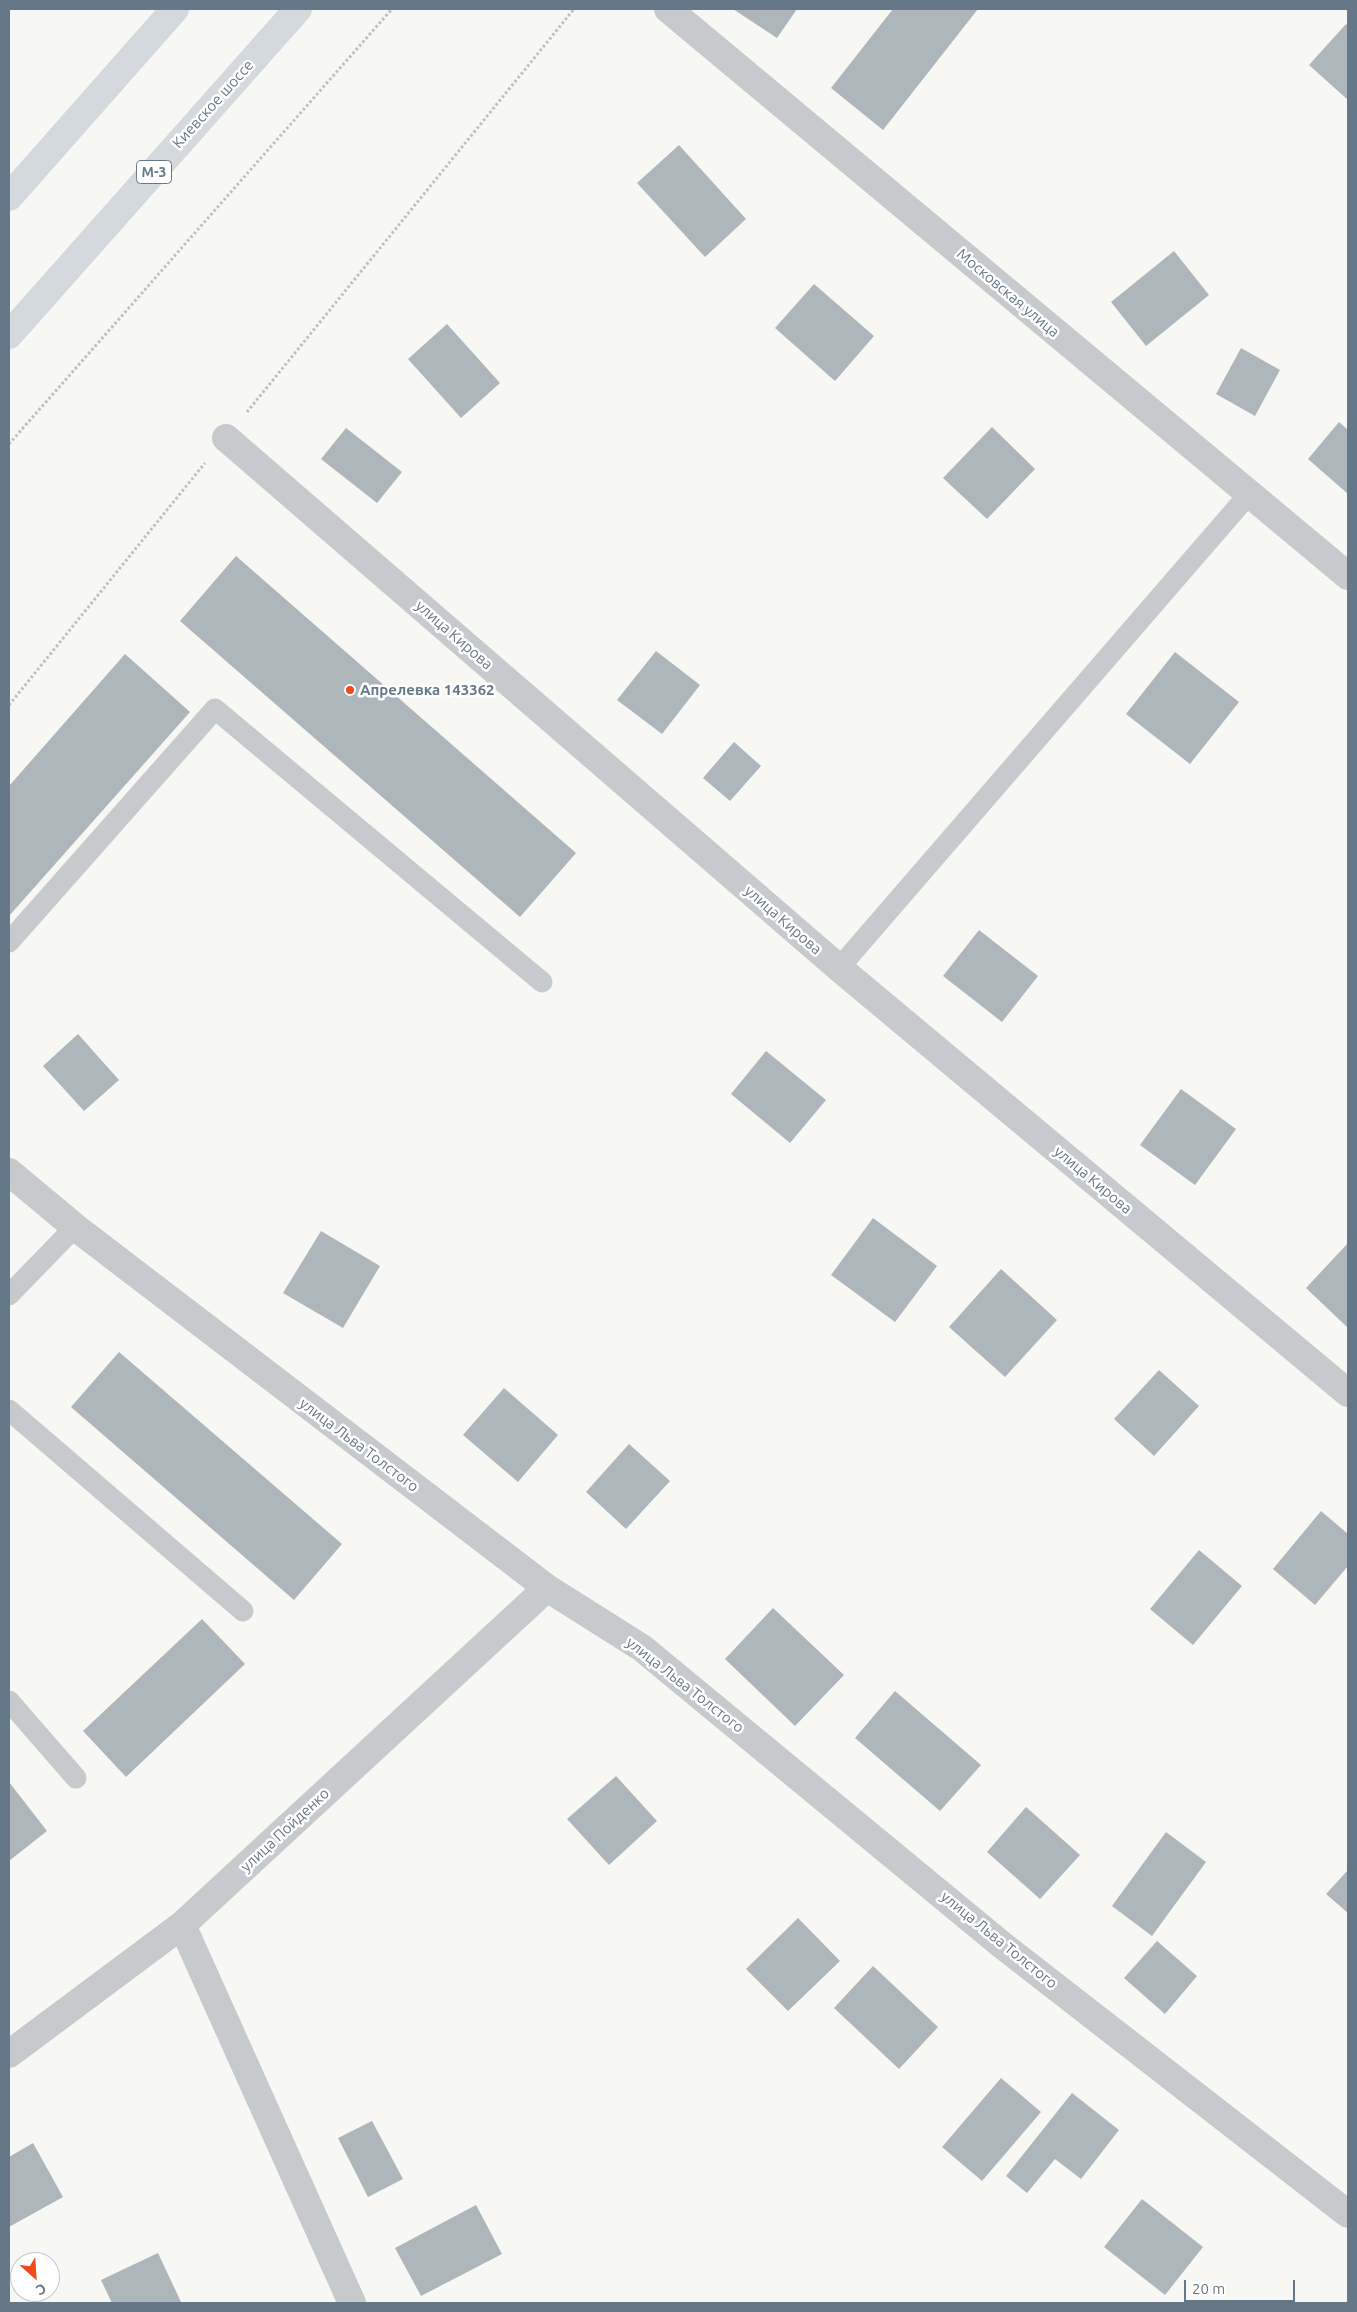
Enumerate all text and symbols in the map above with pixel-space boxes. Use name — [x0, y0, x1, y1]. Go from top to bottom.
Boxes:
street label: Киевское шоссе — [169, 56, 257, 152]
road number: М-3 — [136, 160, 172, 183]
street label: Московская улица — [953, 245, 1063, 341]
street label: улица Кирова — [412, 597, 496, 673]
place label: Апрелевка 143362 — [360, 681, 495, 699]
marker: Апрелевка 143362 — [344, 684, 356, 696]
street label: улица Кирова — [741, 882, 825, 958]
street label: улица Кирова — [1050, 1142, 1136, 1218]
street label: улица Льва Толстого — [296, 1394, 422, 1496]
street label: улица Льва Толстого — [622, 1633, 748, 1737]
street label: улица Пойденко — [237, 1784, 333, 1876]
street label: улица Льва Толстого — [937, 1887, 1061, 1993]
north arrow — [10, 2252, 60, 2302]
scale bar — [1187, 2270, 1298, 2302]
text: С — [34, 2280, 49, 2299]
text: 20 m — [1192, 2280, 1225, 2297]

